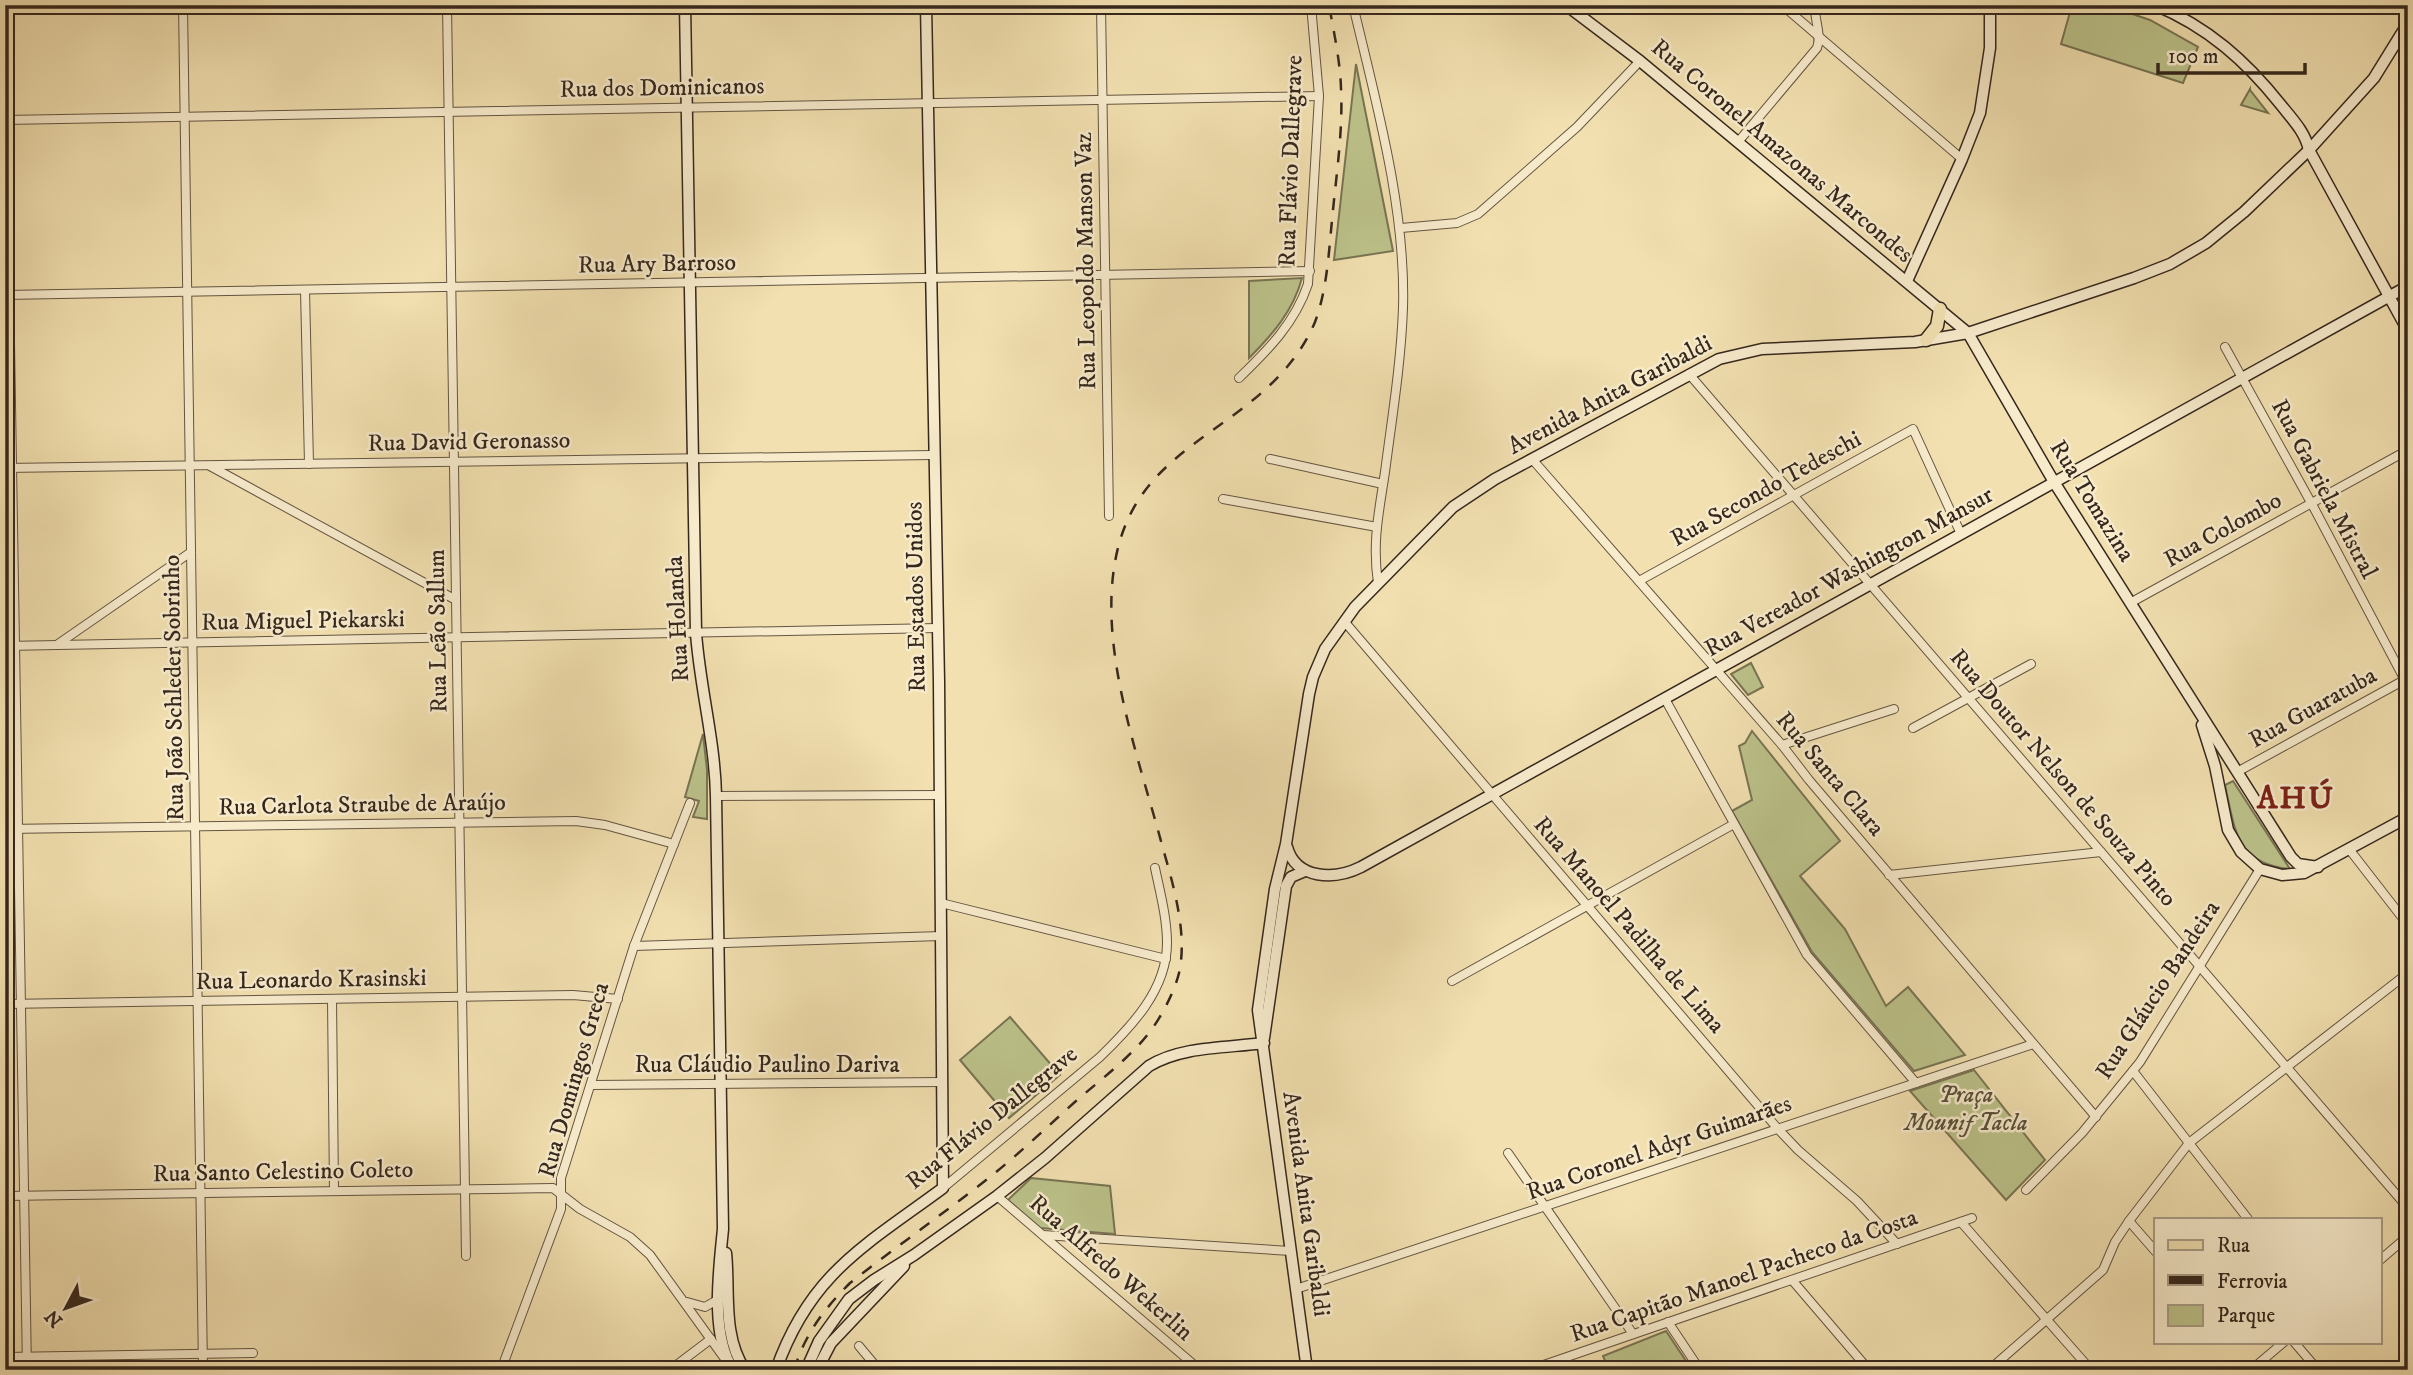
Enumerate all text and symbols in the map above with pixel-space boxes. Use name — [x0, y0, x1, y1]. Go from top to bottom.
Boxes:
scale bar — [2158, 32, 2304, 76]
street label: Rua Coronel Amazonas Marcondes — [1645, 33, 1919, 269]
text: 100 m — [2168, 44, 2219, 70]
street label: Rua Flávio Dallegrave — [1272, 54, 1310, 267]
street label: Rua dos Dominicanos — [559, 71, 765, 105]
street label: Rua Leopoldo Manson Vaz — [1069, 131, 1103, 390]
street label: Rua Ary Barroso — [578, 248, 736, 280]
street label: Avenida Anita Garibaldi — [1503, 328, 1717, 462]
street label: Rua Gabriela Mistral — [2264, 394, 2384, 584]
street label: Rua Secondo Tedeschi — [1665, 424, 1867, 554]
street label: Rua David Geronasso — [367, 425, 571, 459]
street label: Rua Tomazina — [2043, 435, 2142, 568]
street label: Rua Vereador Washington Mansur — [1699, 480, 1999, 664]
street label: Rua Colombo — [2159, 485, 2287, 575]
street label: Rua Estados Unidos — [899, 501, 933, 693]
street label: Rua Leão Sallum — [422, 549, 454, 713]
street label: Rua Holanda — [660, 554, 696, 683]
street label: Rua João Schleder Sobrinho — [157, 555, 191, 821]
street label: Rua Miguel Piekarski — [201, 604, 405, 638]
street label: Rua Doutor Nelson de Souza Pinto — [1943, 643, 2183, 913]
street label: Rua Guaratuba — [2244, 660, 2383, 755]
street label: Rua Santa Clara — [1769, 706, 1891, 843]
district label: AHÚ — [2256, 778, 2335, 819]
street label: Rua Carlota Straube de Araújo — [218, 787, 506, 823]
street label: Rua Manoel Padilha de Lima — [1527, 810, 1732, 1040]
street label: Rua Gláucio Bandeira — [2089, 894, 2227, 1085]
street label: Rua Leonardo Krasinski — [195, 963, 427, 997]
street label: Rua Domingos Greca — [532, 978, 616, 1181]
street label: Rua Flávio Dallegrave — [900, 1040, 1084, 1196]
street label: Rua Cláudio Paulino Dariva — [634, 1050, 900, 1080]
park label: Praça Mounif Tacla — [1902, 1080, 2028, 1138]
street label: Avenida Anita Garibaldi — [1275, 1089, 1337, 1319]
street label: Rua Coronel Adyr Guimarães — [1523, 1089, 1795, 1207]
street label: Rua Santo Celestino Coleto — [152, 1155, 414, 1189]
street label: Rua Alfredo Wekerlin — [1023, 1189, 1200, 1348]
street label: Rua Capitão Manoel Pacheco da Costa — [1566, 1202, 1922, 1350]
legend — [2154, 1218, 2382, 1344]
text: Rua — [2217, 1233, 2250, 1259]
text: Ferrovia — [2217, 1269, 2288, 1295]
north arrow — [32, 1274, 102, 1344]
text: Parque — [2217, 1303, 2275, 1329]
text: N — [40, 1304, 68, 1332]

